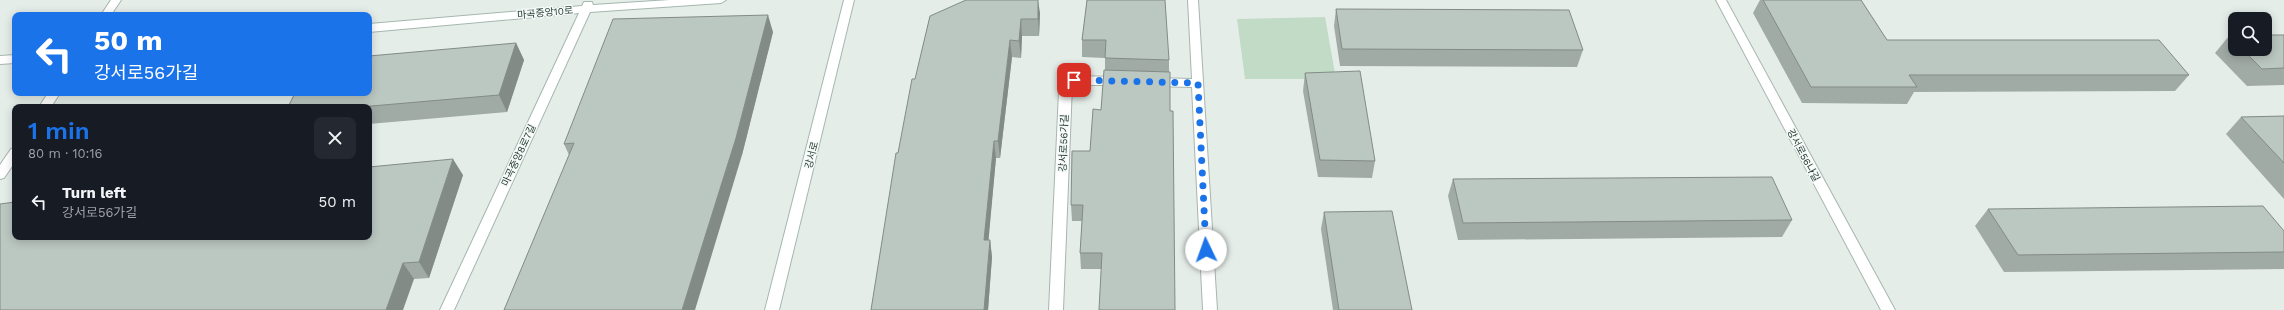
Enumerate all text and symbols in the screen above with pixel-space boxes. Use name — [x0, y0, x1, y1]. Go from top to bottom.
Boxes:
street label: 마곡중앙10로 — [517, 5, 573, 20]
map controls — [2228, 12, 2272, 56]
button: search — [2228, 12, 2272, 56]
text: 50 m — [94, 24, 163, 57]
icon: left — [28, 28, 80, 80]
text: 강서로56가길 — [94, 62, 198, 83]
pin — [1057, 63, 1091, 97]
icon: arrive — [1063, 69, 1085, 91]
street label: 강서로56가길 — [1057, 114, 1070, 172]
text: 1 min — [28, 117, 90, 145]
button: close — [314, 117, 356, 159]
street label: 마곡중앙8로7길 — [499, 123, 538, 188]
street label: 강서로56나길 — [1785, 127, 1822, 183]
street label: 강서로 — [803, 140, 820, 170]
text: 80 m · 10:16 — [28, 146, 102, 161]
text: Turn left — [62, 184, 126, 202]
icon: left — [28, 191, 50, 213]
text: 50 m — [319, 193, 356, 211]
text: 강서로56가길 — [62, 205, 137, 220]
position arrow — [1185, 229, 1227, 271]

